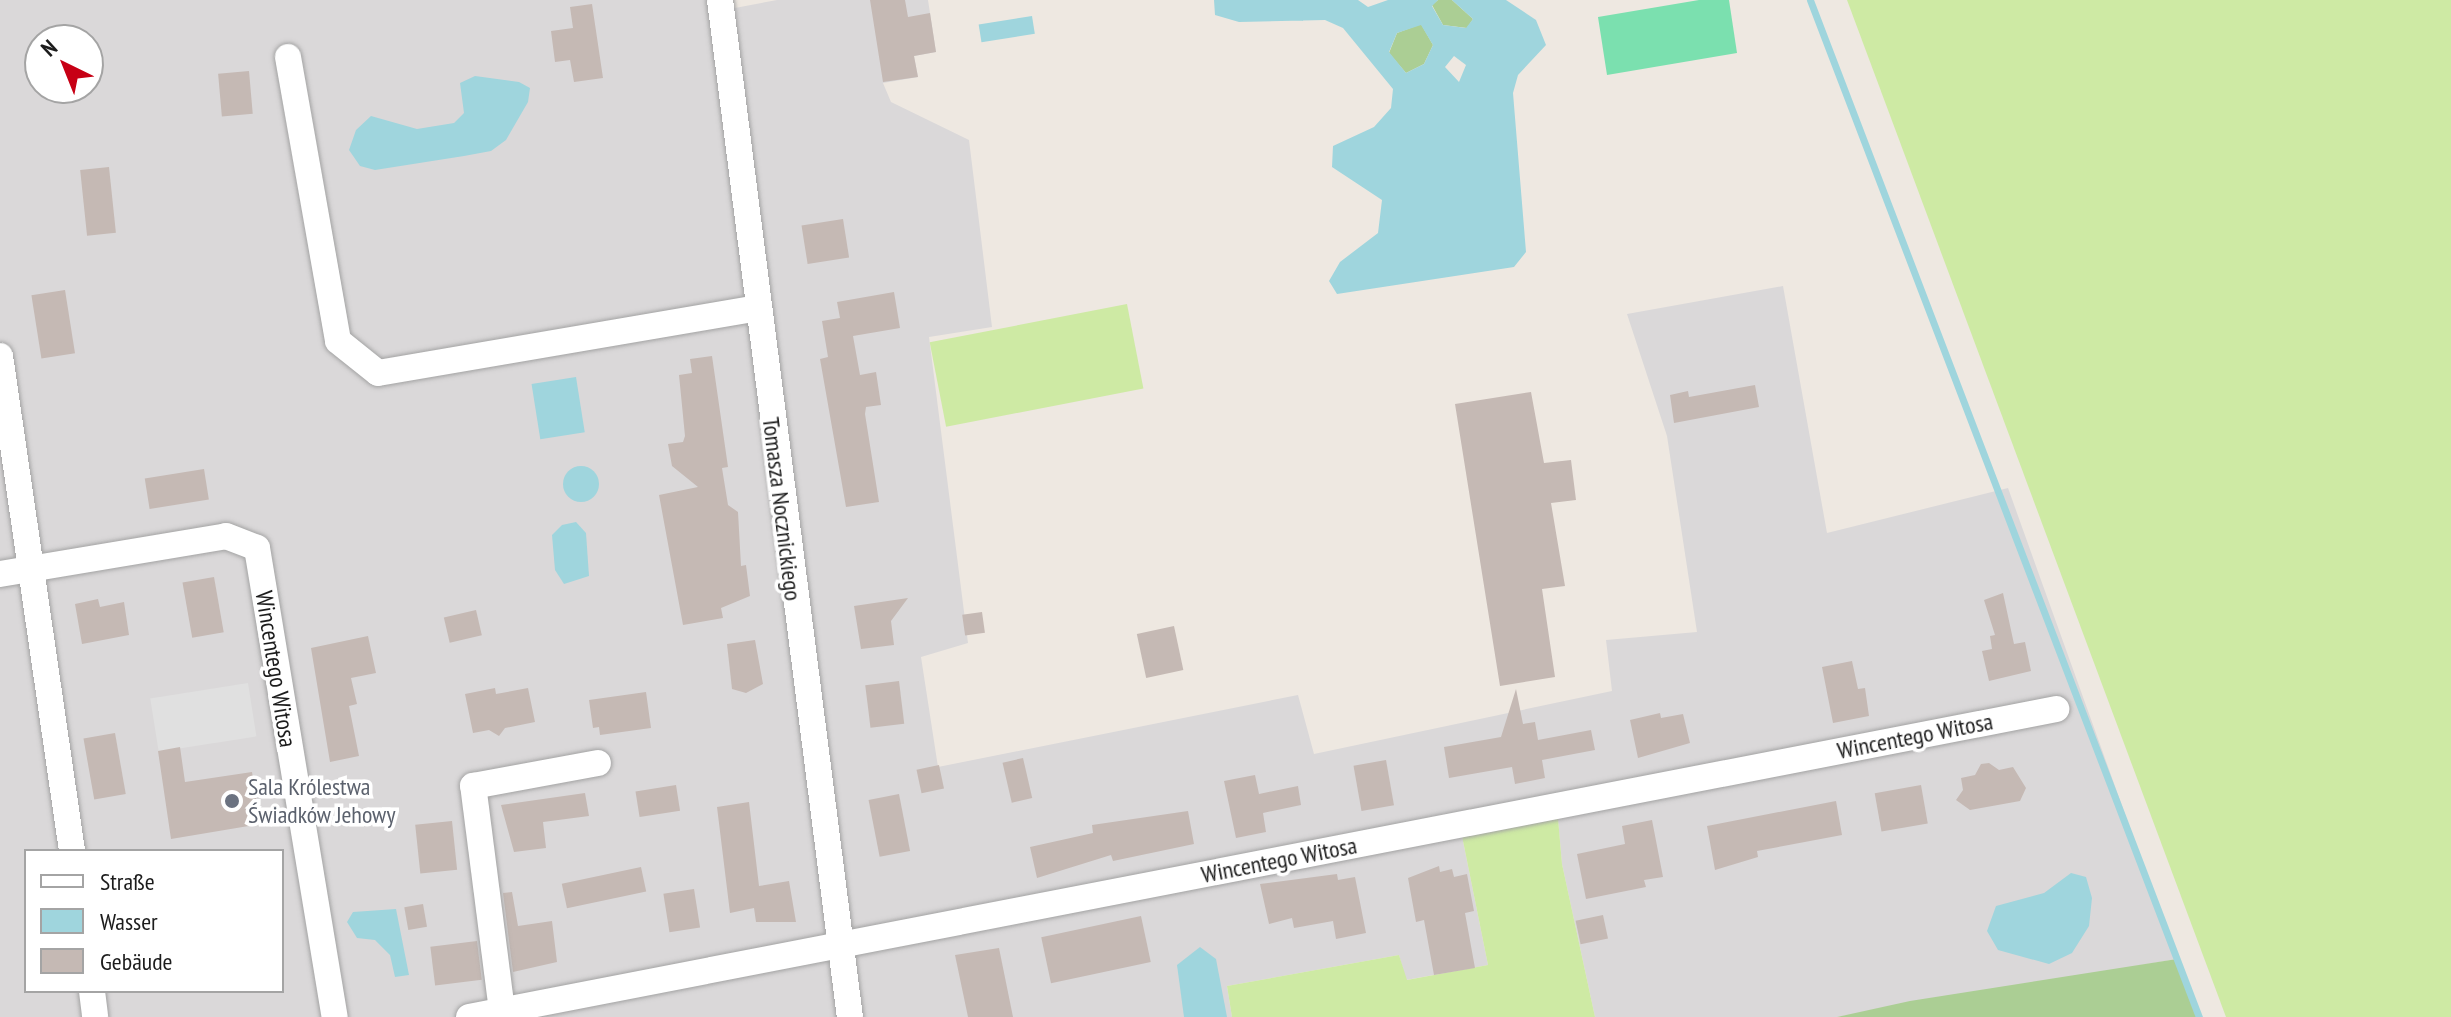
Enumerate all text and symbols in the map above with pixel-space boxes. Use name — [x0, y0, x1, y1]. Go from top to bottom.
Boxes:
north arrow — [24, 24, 104, 104]
text: N — [35, 34, 63, 62]
street label: Tomasza Nocznickiego — [756, 416, 808, 602]
street label: Wincentego Witosa — [249, 589, 303, 749]
street label: Wincentego Witosa — [1835, 707, 1995, 765]
place label: Sala Królestwa Świadków Jehowy — [248, 773, 396, 829]
marker: Sala Królestwa Świadków Jehowy — [223, 792, 241, 810]
street label: Wincentego Witosa — [1199, 831, 1359, 889]
legend — [24, 849, 284, 993]
text: Straße — [100, 866, 155, 897]
text: Wasser — [100, 906, 158, 937]
text: Gebäude — [100, 946, 172, 977]

